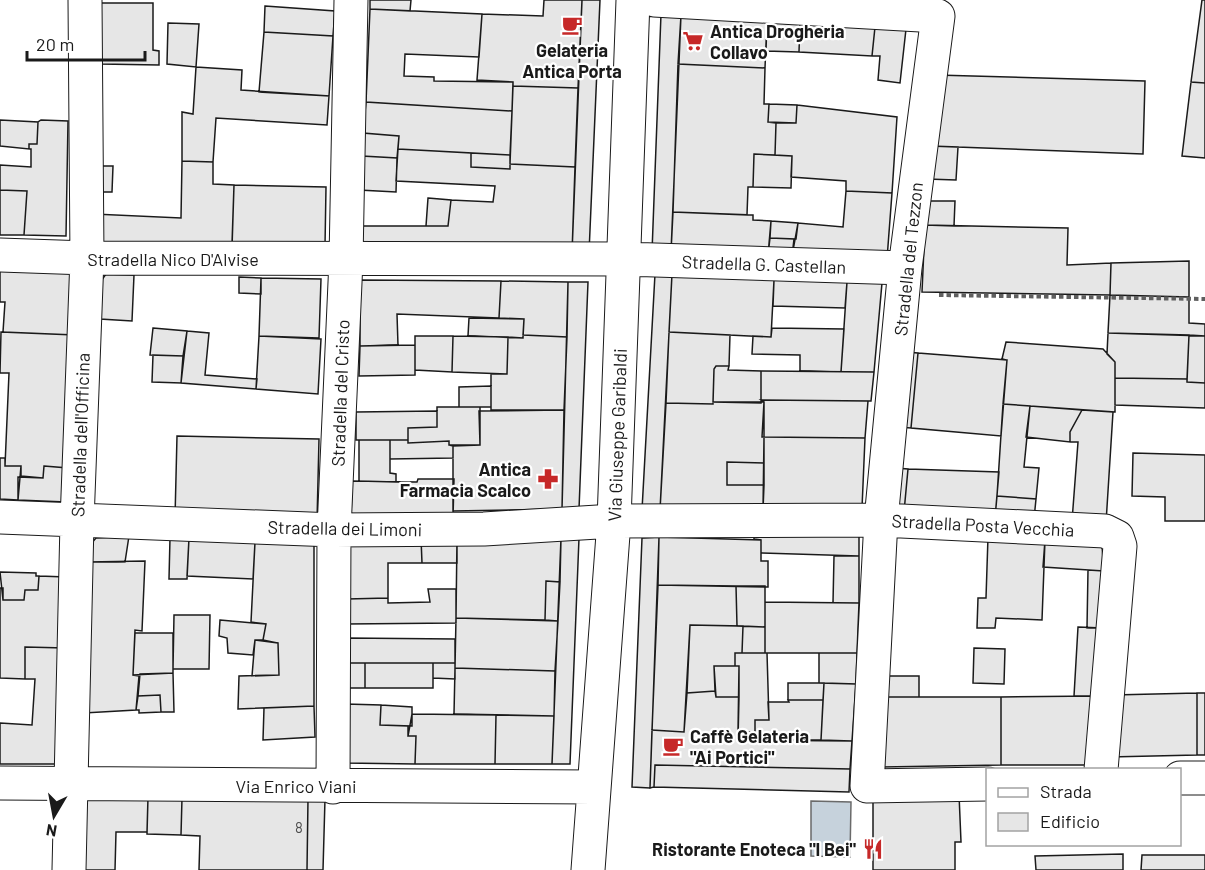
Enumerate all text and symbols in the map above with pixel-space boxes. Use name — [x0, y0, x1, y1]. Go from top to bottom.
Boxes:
cafe icon: Gelateria Antica Porta — [560, 13, 584, 37]
place label: Antica Drogheria Collavo — [710, 20, 845, 63]
scale bar — [27, 24, 146, 62]
supermarket icon: Antica Drogheria Collavo — [681, 29, 705, 53]
text: 20 m — [36, 33, 74, 55]
place label: Gelateria Antica Porta — [522, 39, 622, 82]
street label: Stradella del Tezzon — [889, 181, 927, 337]
street label: Stradella Nico D'Alvise — [87, 248, 259, 270]
street label: Stradella G. Castellan — [681, 250, 847, 278]
street label: Stradella del Cristo — [326, 319, 354, 467]
street label: Via Giuseppe Garibaldi — [603, 348, 631, 522]
street label: Stradella dell'Officina — [66, 353, 94, 517]
place label: Antica Farmacia Scalco — [400, 458, 531, 501]
pharmacy icon: Antica Farmacia Scalco — [536, 467, 560, 491]
street label: Stradella Posta Vecchia — [891, 509, 1075, 541]
street label: Stradella dei Limoni — [268, 516, 422, 540]
place label: Caffè Gelateria "Ai Portici" — [690, 725, 809, 768]
cafe icon: Caffè Gelateria "Ai Portici" — [661, 734, 685, 758]
legend — [986, 768, 1181, 846]
street label: Via Enrico Viani — [235, 775, 357, 797]
text: Strada — [1040, 780, 1092, 802]
north arrow — [24, 786, 84, 846]
text: Edificio — [1040, 810, 1100, 832]
house number: 8 — [295, 818, 303, 836]
text: N — [44, 821, 58, 842]
restaurant icon: Ristorante Enoteca "I Bei" — [861, 837, 885, 861]
place label: Ristorante Enoteca "I Bei" — [652, 838, 857, 860]

